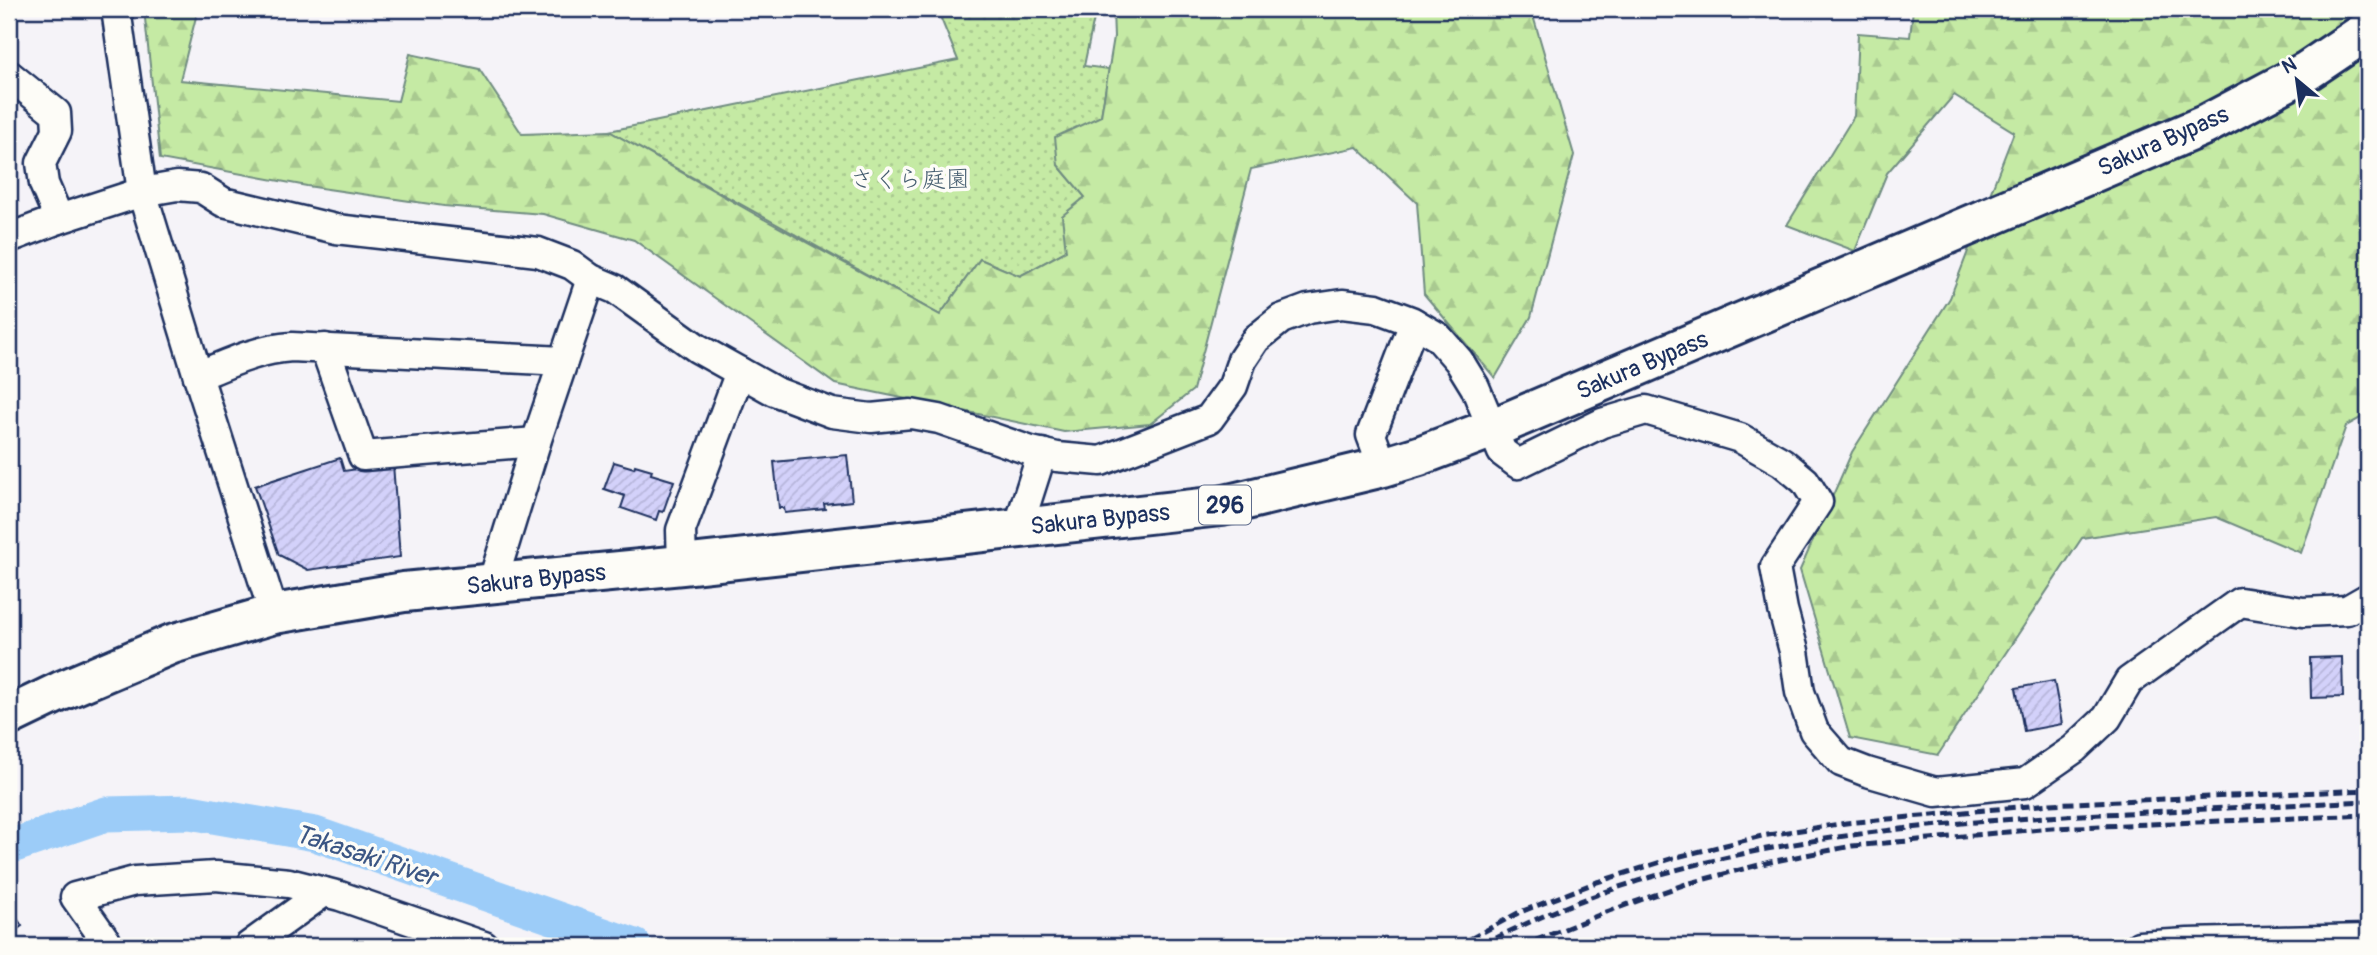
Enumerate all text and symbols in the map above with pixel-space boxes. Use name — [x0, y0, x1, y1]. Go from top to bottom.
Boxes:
north arrow — [2262, 46, 2332, 116]
text: N — [2278, 52, 2301, 80]
street label: Sakura Bypass — [2093, 100, 2233, 183]
park label: さくら庭園 — [850, 165, 970, 194]
street label: Sakura Bypass — [1572, 325, 1713, 406]
road number: 296 — [1199, 485, 1251, 524]
street label: Sakura Bypass — [1029, 498, 1171, 541]
street label: Sakura Bypass — [465, 558, 607, 601]
water label: Takasaki River — [291, 818, 444, 895]

